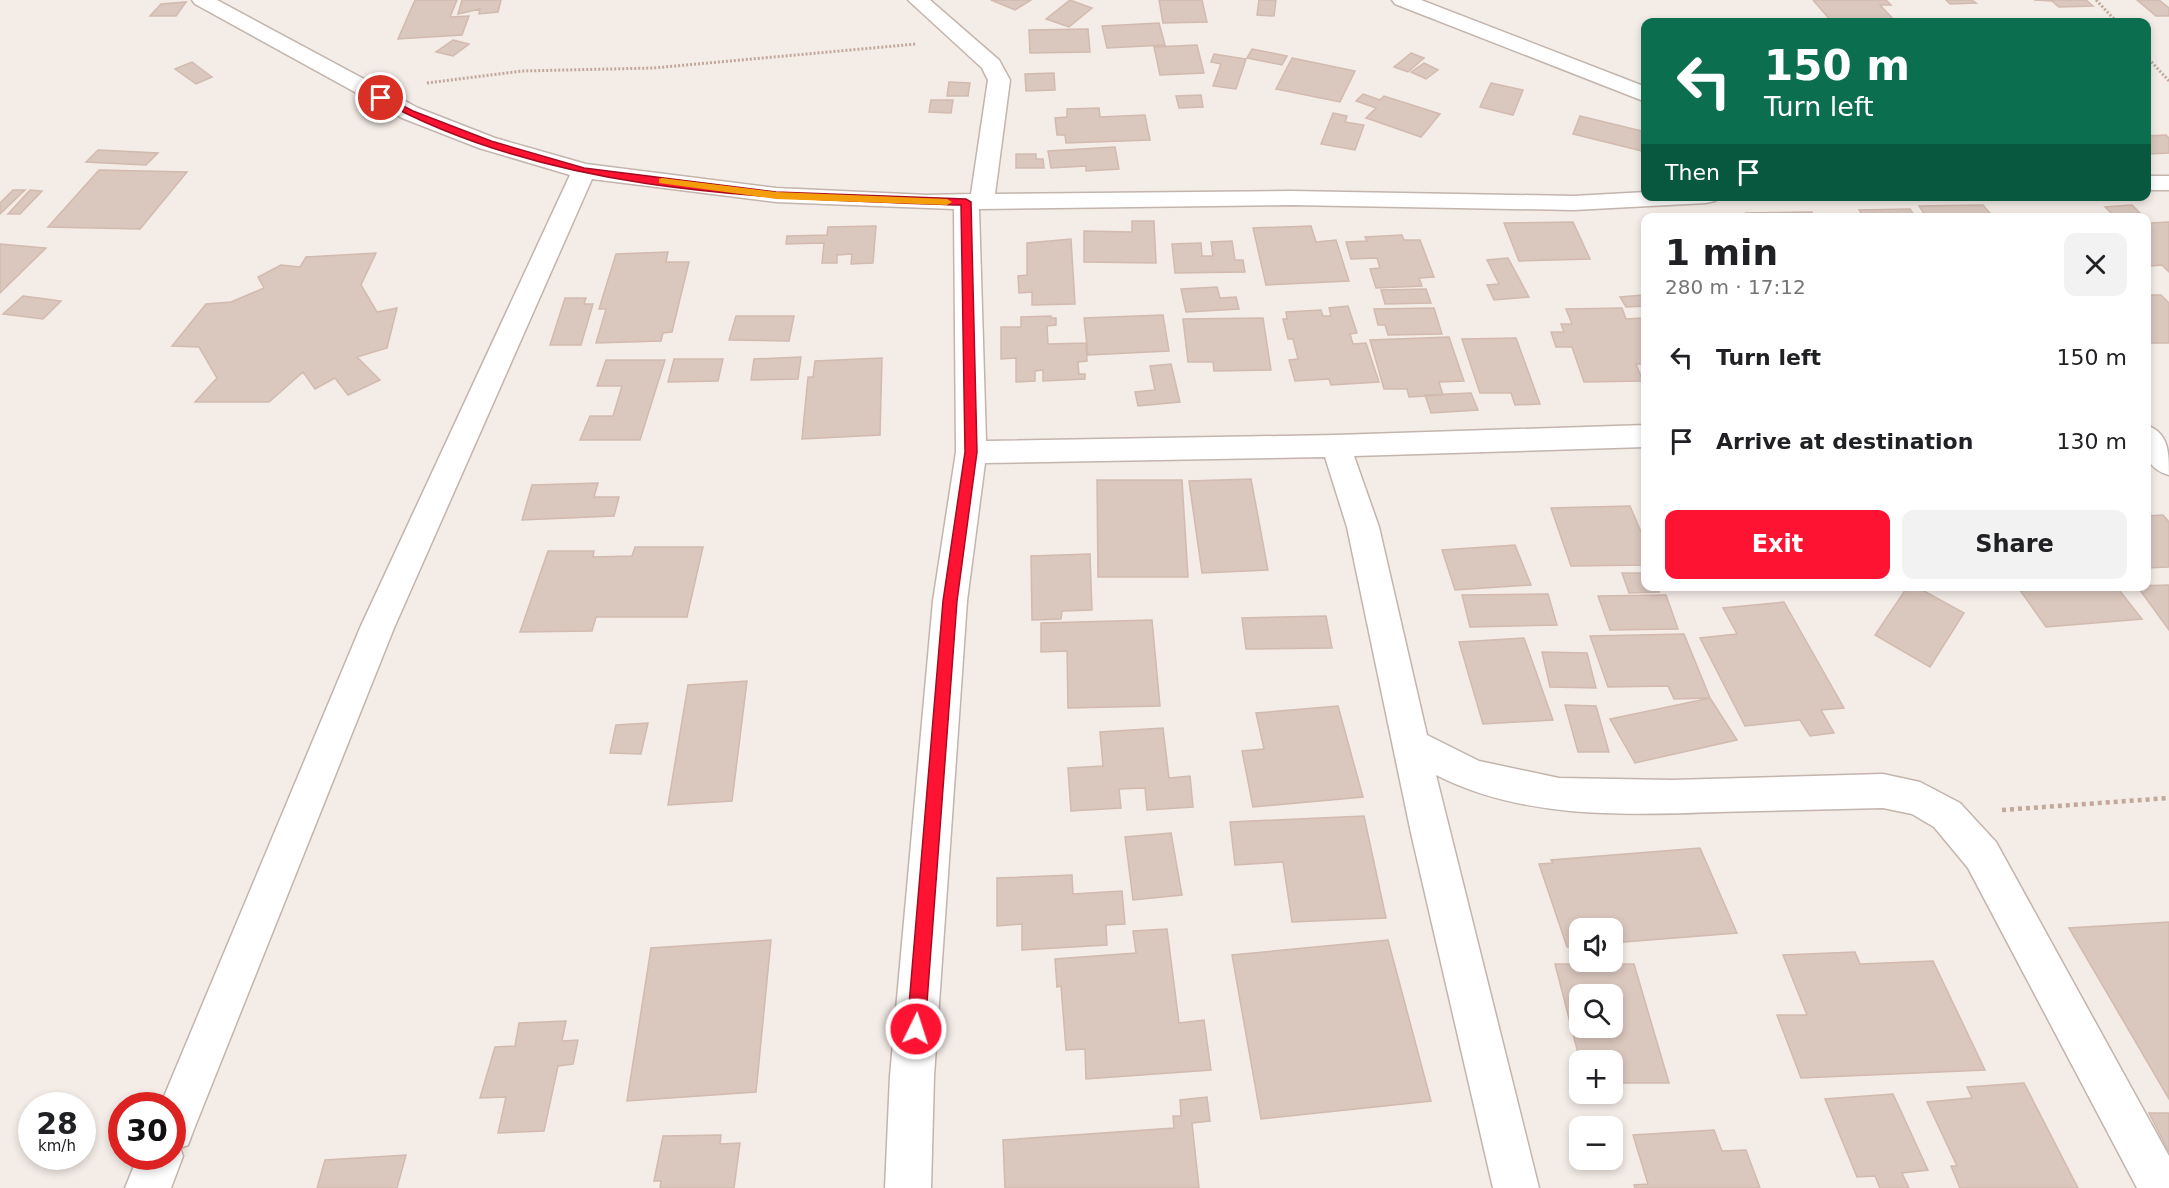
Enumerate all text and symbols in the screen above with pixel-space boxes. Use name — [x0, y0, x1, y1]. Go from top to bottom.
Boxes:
text: 150 m — [1764, 41, 1910, 90]
icon: left — [1665, 42, 1743, 120]
pin — [355, 72, 406, 123]
icon: arrive — [364, 81, 397, 114]
text: Turn left — [1764, 91, 1874, 122]
icon: arrive — [1732, 156, 1765, 189]
text: Then — [1665, 160, 1720, 185]
text: 1 min — [1665, 232, 1778, 273]
button: close — [2064, 233, 2127, 296]
text: 280 m · 17:12 — [1665, 275, 1806, 299]
icon: left — [1665, 341, 1698, 374]
text: Turn left — [1716, 345, 1821, 370]
text: 150 m — [2057, 345, 2127, 370]
icon: arrive — [1665, 425, 1698, 458]
text: Arrive at destination — [1716, 429, 1973, 454]
text: 130 m — [2057, 429, 2127, 454]
button: Exit — [1665, 510, 1890, 579]
button: Share — [1902, 510, 2127, 579]
map controls — [1569, 918, 1623, 1170]
button: sound — [1569, 918, 1623, 972]
button: search — [1569, 984, 1623, 1038]
position arrow — [884, 997, 948, 1061]
button: + — [1569, 1050, 1623, 1104]
speed limit sign: 30 — [108, 1092, 186, 1170]
text: 28 — [36, 1106, 78, 1141]
button: − — [1569, 1116, 1623, 1170]
text: km/h — [38, 1137, 76, 1155]

